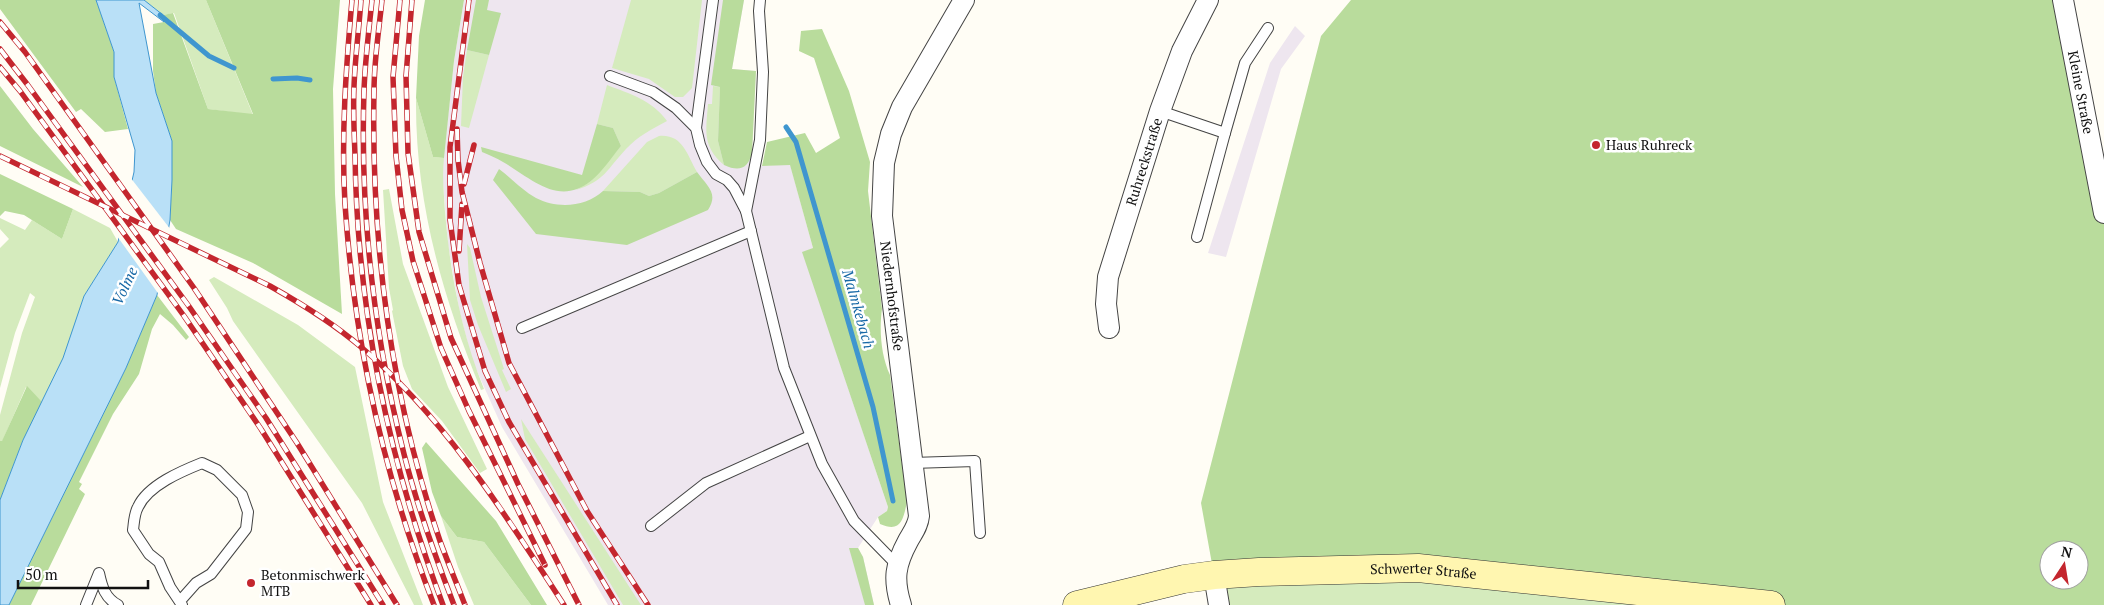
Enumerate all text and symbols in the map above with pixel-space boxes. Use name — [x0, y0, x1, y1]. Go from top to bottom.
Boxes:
street label: Kleine Straße — [2064, 49, 2099, 135]
street label: Ruhreckstraße — [1121, 115, 1166, 208]
place label: Haus Ruhreck — [1606, 135, 1693, 154]
marker: Haus Ruhreck — [1590, 139, 1602, 151]
street label: Niedernhofstraße — [876, 240, 909, 352]
water label: Volme — [107, 263, 142, 308]
water label: Malmkebach — [838, 266, 880, 351]
north arrow — [2039, 540, 2089, 590]
text: N — [2060, 541, 2074, 562]
scale bar — [18, 558, 148, 590]
street label: Schwerter Straße — [1370, 558, 1478, 583]
text: 50 m — [25, 564, 58, 584]
place label: Betonmischwerk MTB — [261, 565, 365, 600]
marker: Betonmischwerk MTB — [245, 577, 257, 589]

